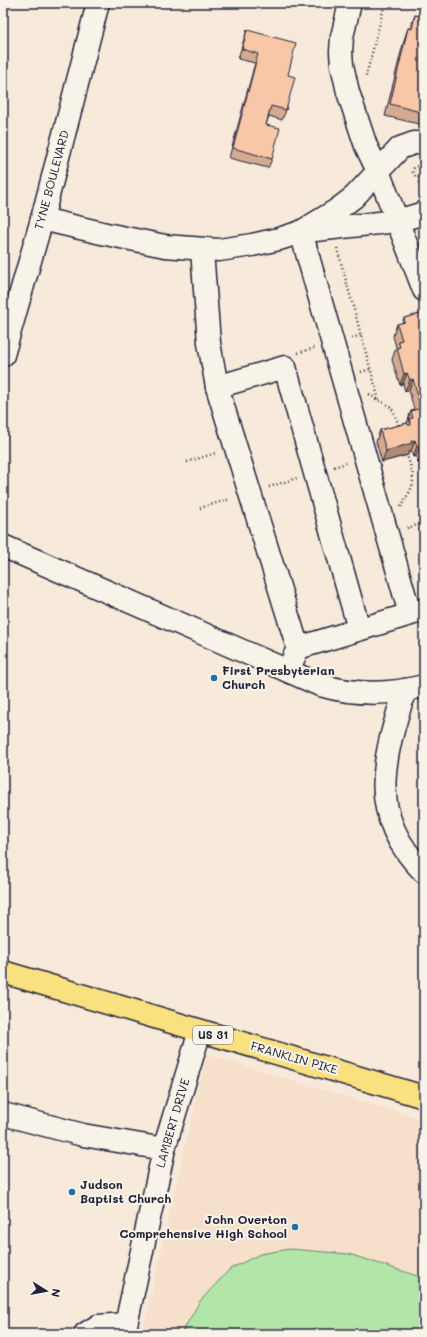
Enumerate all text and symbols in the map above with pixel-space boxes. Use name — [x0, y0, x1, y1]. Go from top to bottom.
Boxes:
street label: TYNE BOULEVARD — [30, 128, 72, 231]
place label: First Presbyterian Church — [222, 662, 335, 692]
marker: First Presbyterian Church — [209, 673, 219, 683]
road number: US 31 — [193, 1026, 233, 1044]
street label: FRANKLIN PIKE — [249, 1037, 340, 1077]
street label: LAMBERT DRIVE — [152, 1076, 193, 1169]
place label: Judson Baptist Church — [80, 1176, 171, 1206]
marker: Judson Baptist Church — [67, 1187, 77, 1197]
place label: John Overton Comprehensive High School — [120, 1211, 287, 1241]
marker: John Overton Comprehensive High School — [290, 1222, 300, 1232]
north arrow — [26, 1271, 66, 1311]
text: N — [48, 1287, 64, 1299]

